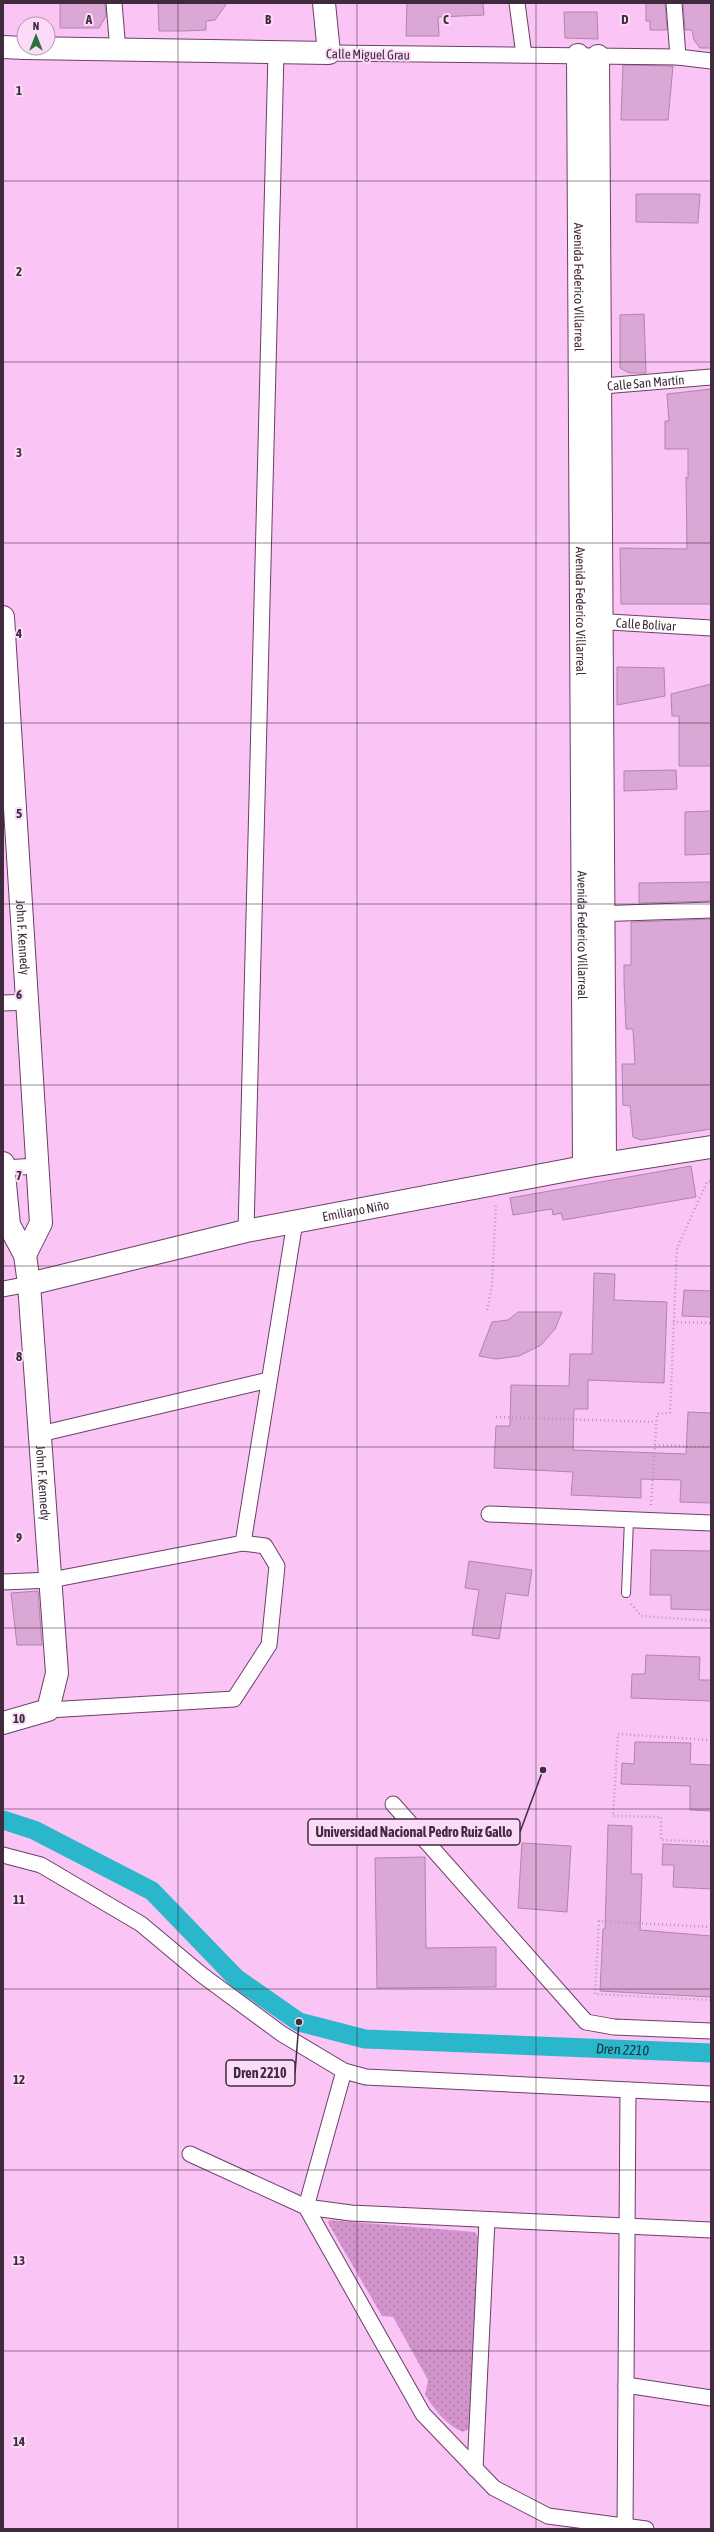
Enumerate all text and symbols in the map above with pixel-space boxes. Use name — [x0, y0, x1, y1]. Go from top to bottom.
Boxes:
text: A — [85, 12, 93, 27]
text: B — [265, 12, 272, 27]
text: C — [443, 12, 449, 27]
text: D — [621, 12, 629, 27]
north arrow — [16, 16, 56, 56]
text: N — [33, 20, 39, 32]
street label: Calle Miguel Grau — [326, 46, 410, 63]
text: 1 — [16, 83, 22, 98]
street label: Avenida Federico Villarreal — [571, 223, 587, 352]
text: 2 — [16, 264, 22, 279]
street label: Calle San Martín — [607, 372, 685, 394]
text: 3 — [16, 445, 22, 460]
street label: Avenida Federico Villarreal — [573, 547, 588, 676]
street label: Calle Bolivar — [615, 615, 677, 634]
text: 4 — [15, 626, 22, 641]
text: 5 — [16, 806, 22, 821]
street label: Avenida Federico Villarreal — [574, 871, 590, 1000]
street label: John F. Kennedy — [13, 899, 32, 976]
text: 6 — [16, 987, 22, 1002]
text: 7 — [16, 1168, 22, 1183]
street label: Emiliano Niño — [321, 1197, 390, 1224]
text: 8 — [16, 1349, 22, 1364]
street label: John F. Kennedy — [33, 1445, 53, 1522]
text: 9 — [16, 1530, 22, 1545]
text: 10 — [13, 1711, 25, 1726]
callout: Universidad Nacional Pedro Ruiz Gallo — [308, 1819, 520, 1845]
text: Universidad Nacional Pedro Ruiz Gallo — [316, 1824, 513, 1840]
text: 11 — [13, 1892, 25, 1907]
water label: Dren 2210 — [596, 2040, 650, 2058]
callout: Dren 2210 — [226, 2060, 295, 2086]
text: Dren 2210 — [233, 2065, 287, 2081]
text: 12 — [13, 2072, 25, 2087]
text: 13 — [13, 2253, 25, 2268]
text: 14 — [13, 2434, 25, 2449]

